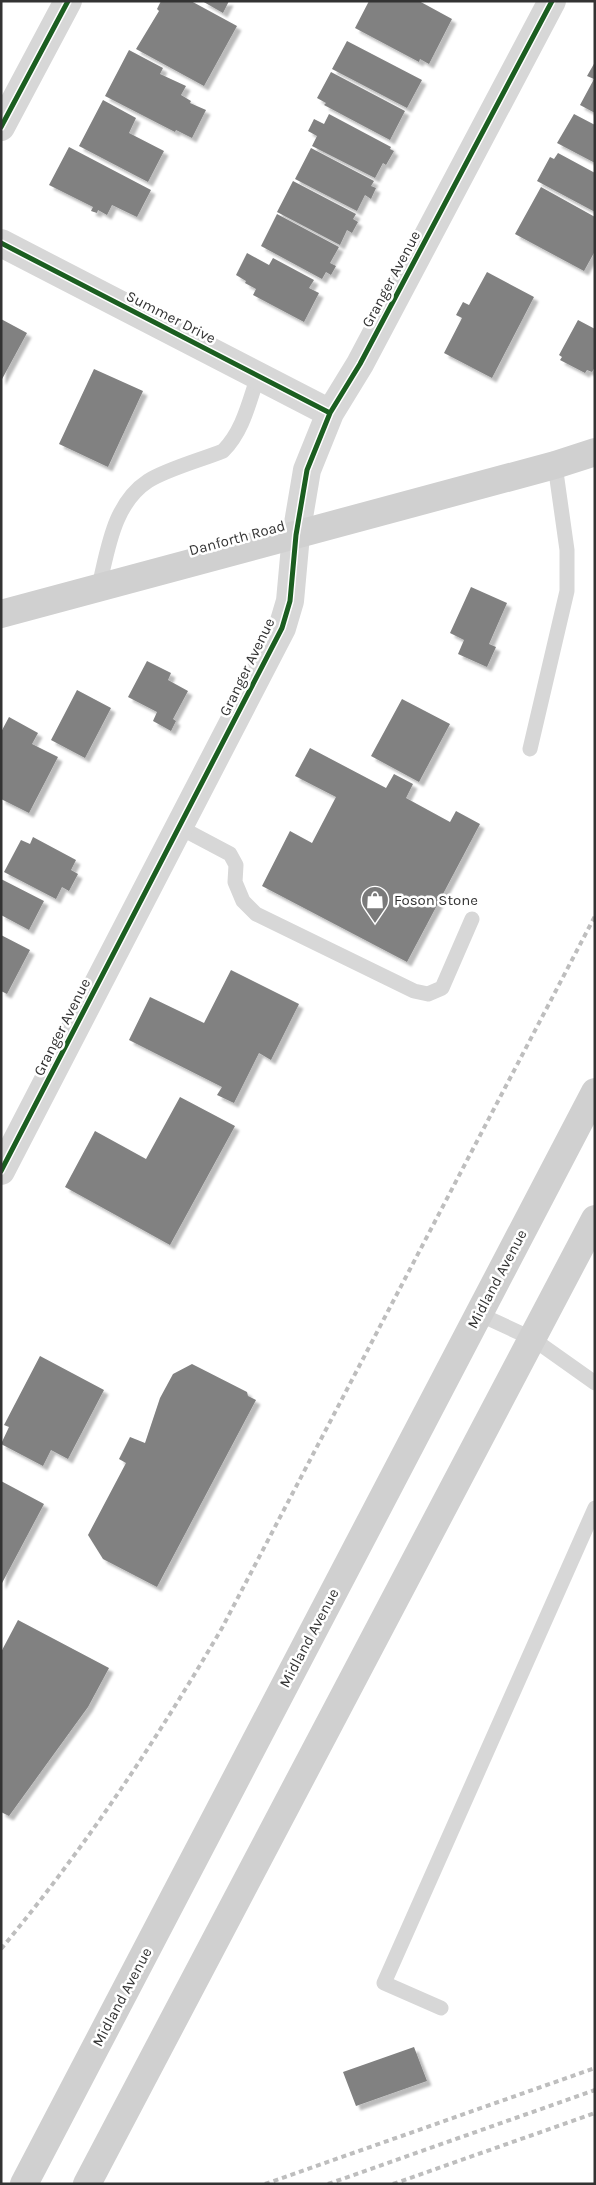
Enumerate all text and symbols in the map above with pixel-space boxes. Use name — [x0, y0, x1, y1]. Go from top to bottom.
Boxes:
street label: Granger Avenue — [358, 228, 424, 330]
street label: Summer Drive — [123, 287, 219, 347]
street label: Danforth Road — [187, 517, 287, 559]
street label: Granger Avenue — [215, 615, 279, 719]
shop icon: Foson Stone — [360, 885, 390, 924]
place label: Foson Stone — [394, 891, 478, 909]
street label: Granger Avenue — [30, 975, 94, 1079]
street label: Midland Avenue — [463, 1226, 531, 1332]
street label: Midland Avenue — [275, 1585, 343, 1691]
street label: Midland Avenue — [88, 1944, 156, 2050]

